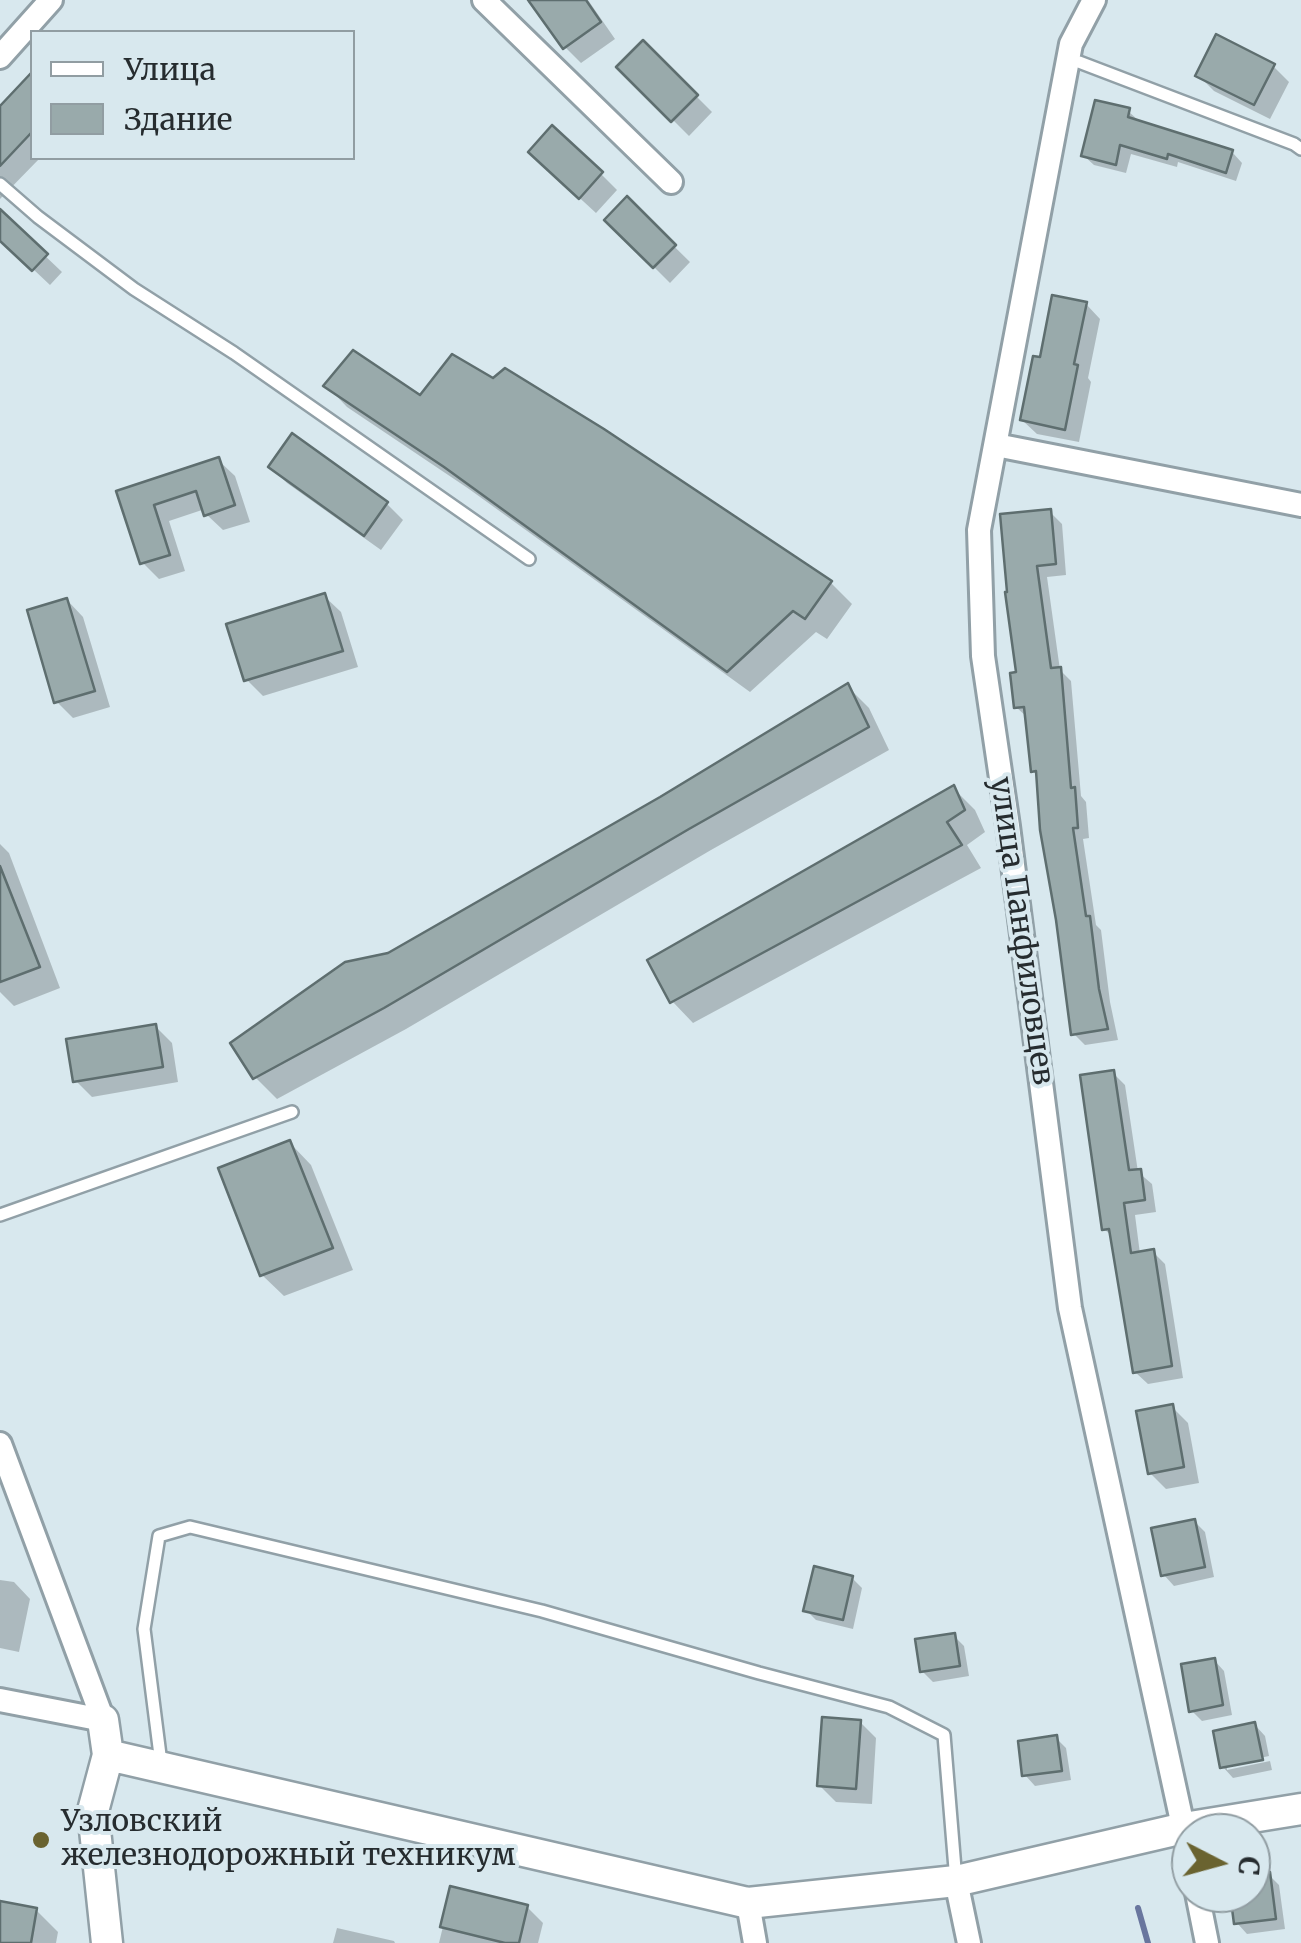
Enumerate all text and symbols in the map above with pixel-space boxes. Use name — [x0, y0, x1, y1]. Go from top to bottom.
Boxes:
legend — [30, 30, 355, 160]
text: Улица — [124, 50, 216, 88]
text: Здание — [124, 100, 232, 138]
street label: улица Панфиловцев — [982, 775, 1060, 1087]
place label: Узловский железнодорожный техникум — [61, 1805, 516, 1876]
north arrow — [1171, 1813, 1271, 1913]
marker: Узловский железнодорожный техникум — [30, 1829, 52, 1851]
text: С — [1230, 1855, 1268, 1877]

